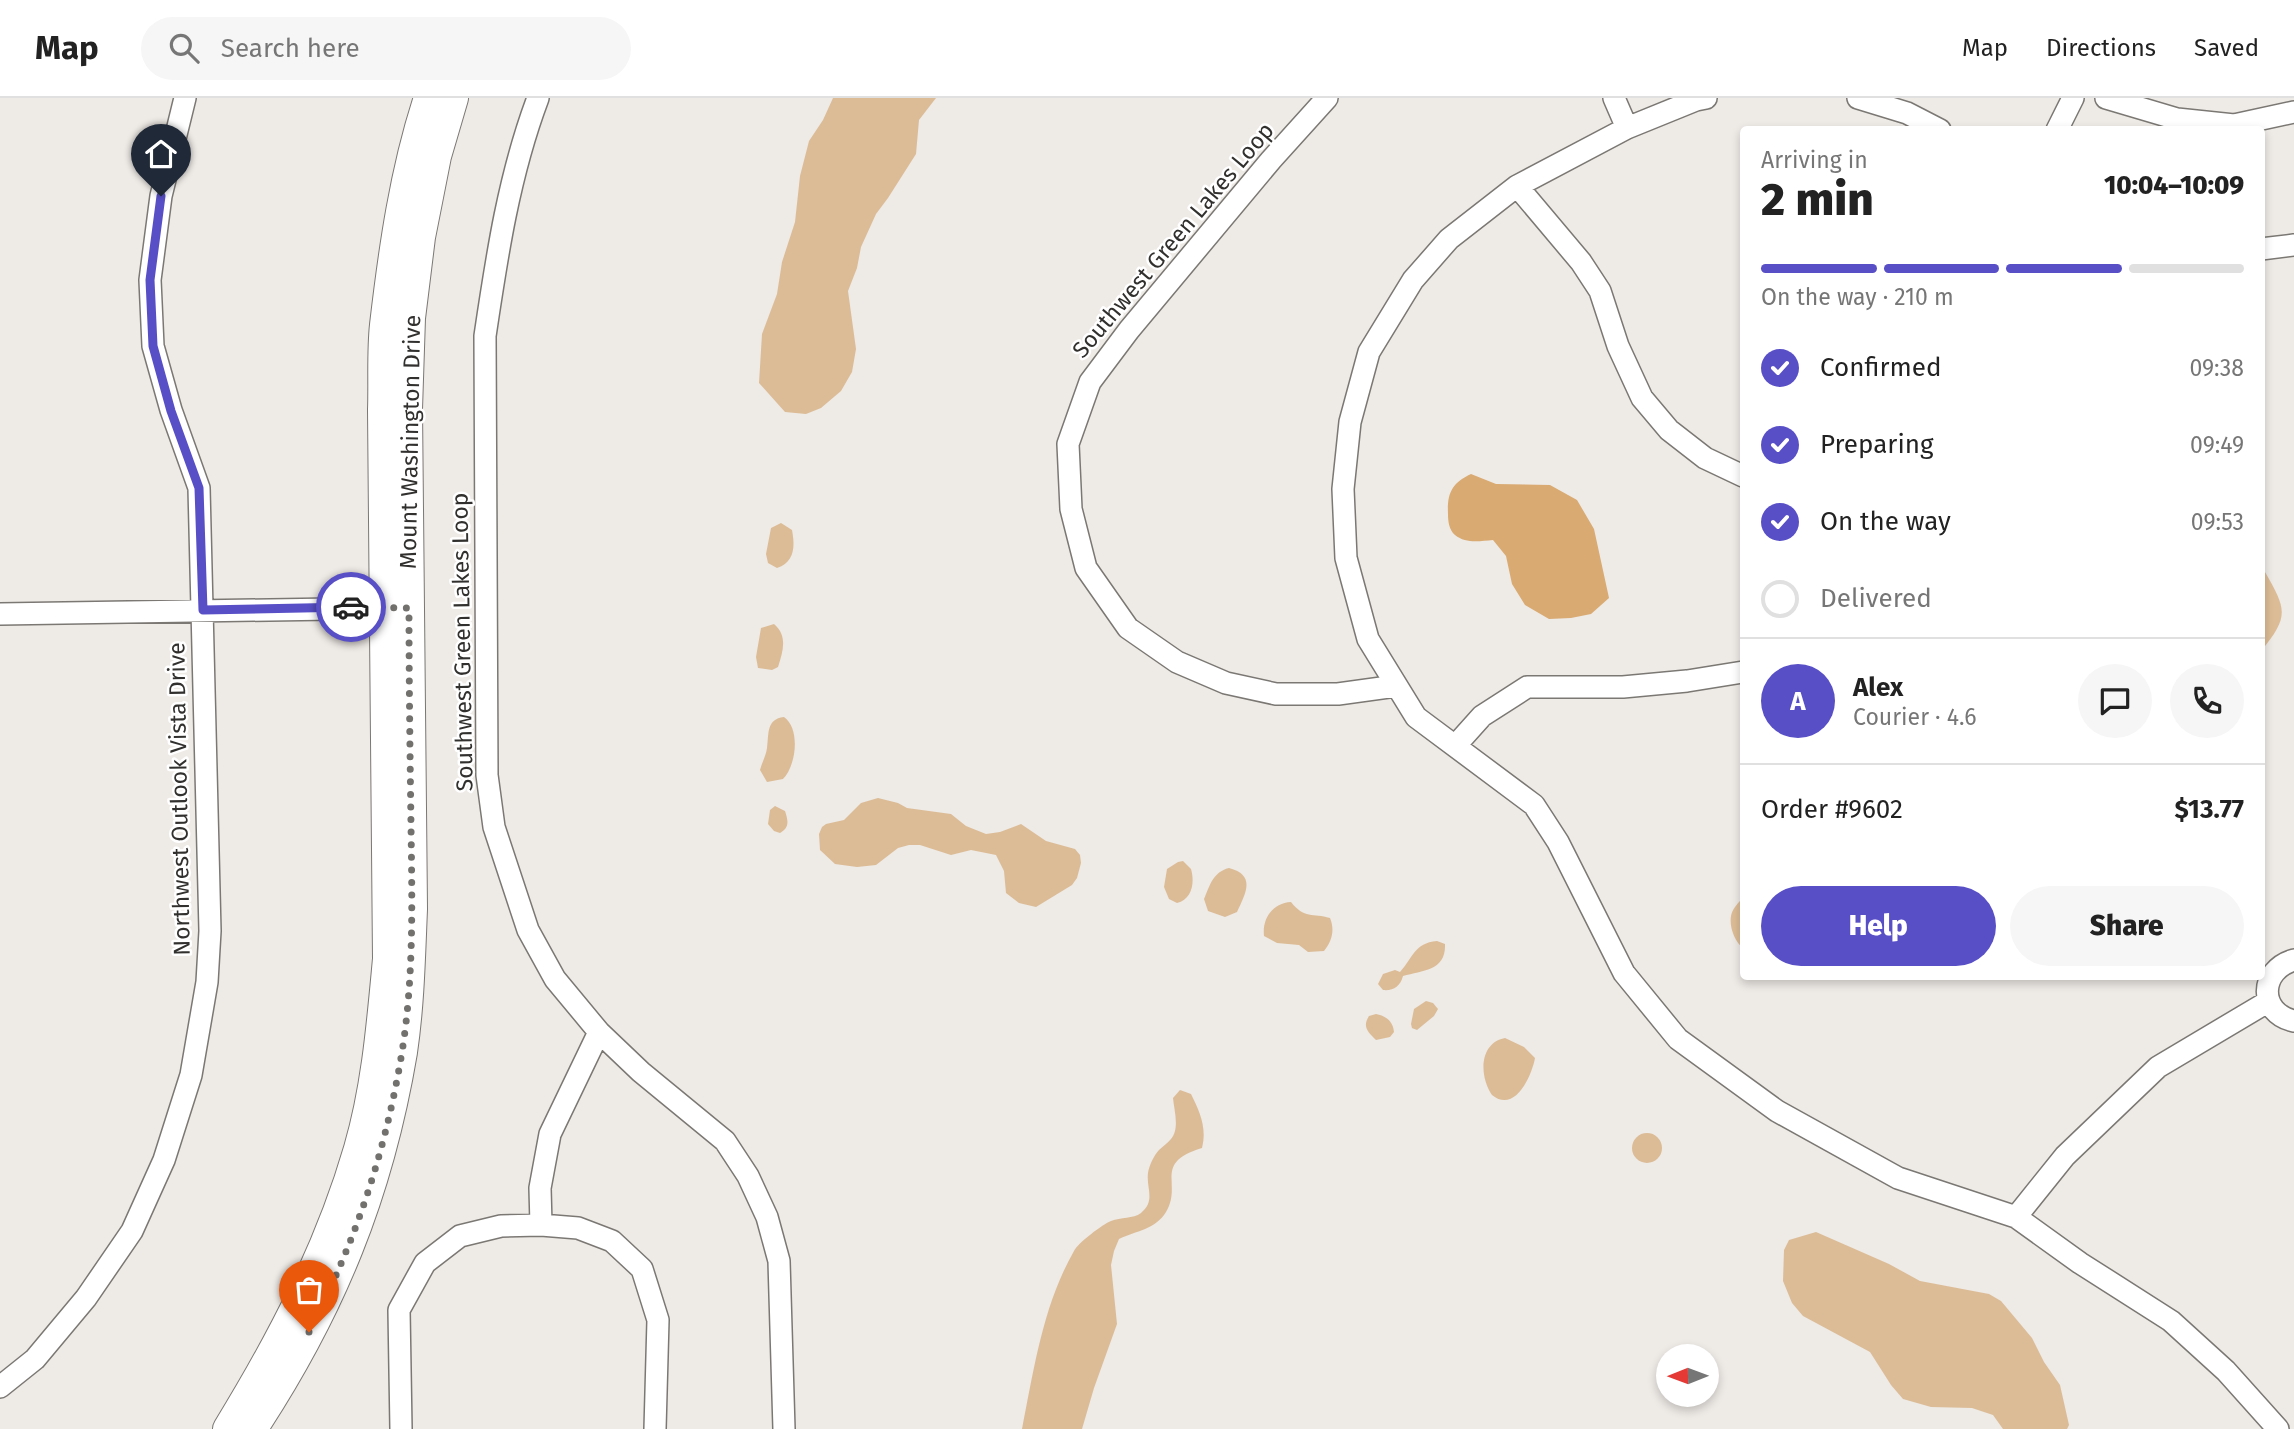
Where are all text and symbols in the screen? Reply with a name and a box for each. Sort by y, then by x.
search box [141,17,631,80]
text: Map [35,28,99,68]
icon: search [165,29,203,67]
text: Search here [221,33,360,64]
text: Map [1962,34,2008,62]
text: Directions [2046,34,2156,62]
text: Saved [2194,34,2259,62]
street label: Southwest Green Lakes Loop [1066,117,1280,363]
pin [131,124,191,196]
icon: home [142,135,180,173]
text: Arriving in [1761,146,1868,174]
text: 10:04–10:09 [2104,170,2244,201]
text: 2 min [1761,172,1874,227]
text: On the way · 210 m [1761,283,1954,311]
street label: Mount Washington Drive [394,315,426,569]
icon: check [1761,349,1799,387]
text: Confirmed [1820,352,1941,383]
text: 09:38 [2189,354,2244,382]
icon: check [1761,426,1799,464]
text: Preparing [1820,429,1933,460]
text: 09:49 [2190,431,2244,459]
street label: Southwest Green Lakes Loop [445,492,479,792]
icon: check [1761,503,1799,541]
text: On the way [1820,506,1951,537]
text: 09:53 [2191,508,2244,536]
courier [316,572,386,642]
text: Delivered [1820,583,1932,614]
icon: car [332,588,370,626]
street label: Northwest Outlook Vista Drive [162,642,196,956]
button: chat [2078,664,2152,738]
button: phone [2170,664,2244,738]
text: Alex [1853,672,1903,703]
text: A [1790,686,1806,717]
text: Courier · 4.6 [1853,703,1977,731]
text: Order #9602 [1761,794,1903,825]
text: $13.77 [2175,794,2244,825]
button: Help [1761,886,1996,966]
button: Share [2010,886,2244,966]
pin [279,1260,339,1332]
icon: bag [290,1271,328,1309]
north arrow [1656,1344,1718,1407]
map controls [1656,1344,1719,1407]

